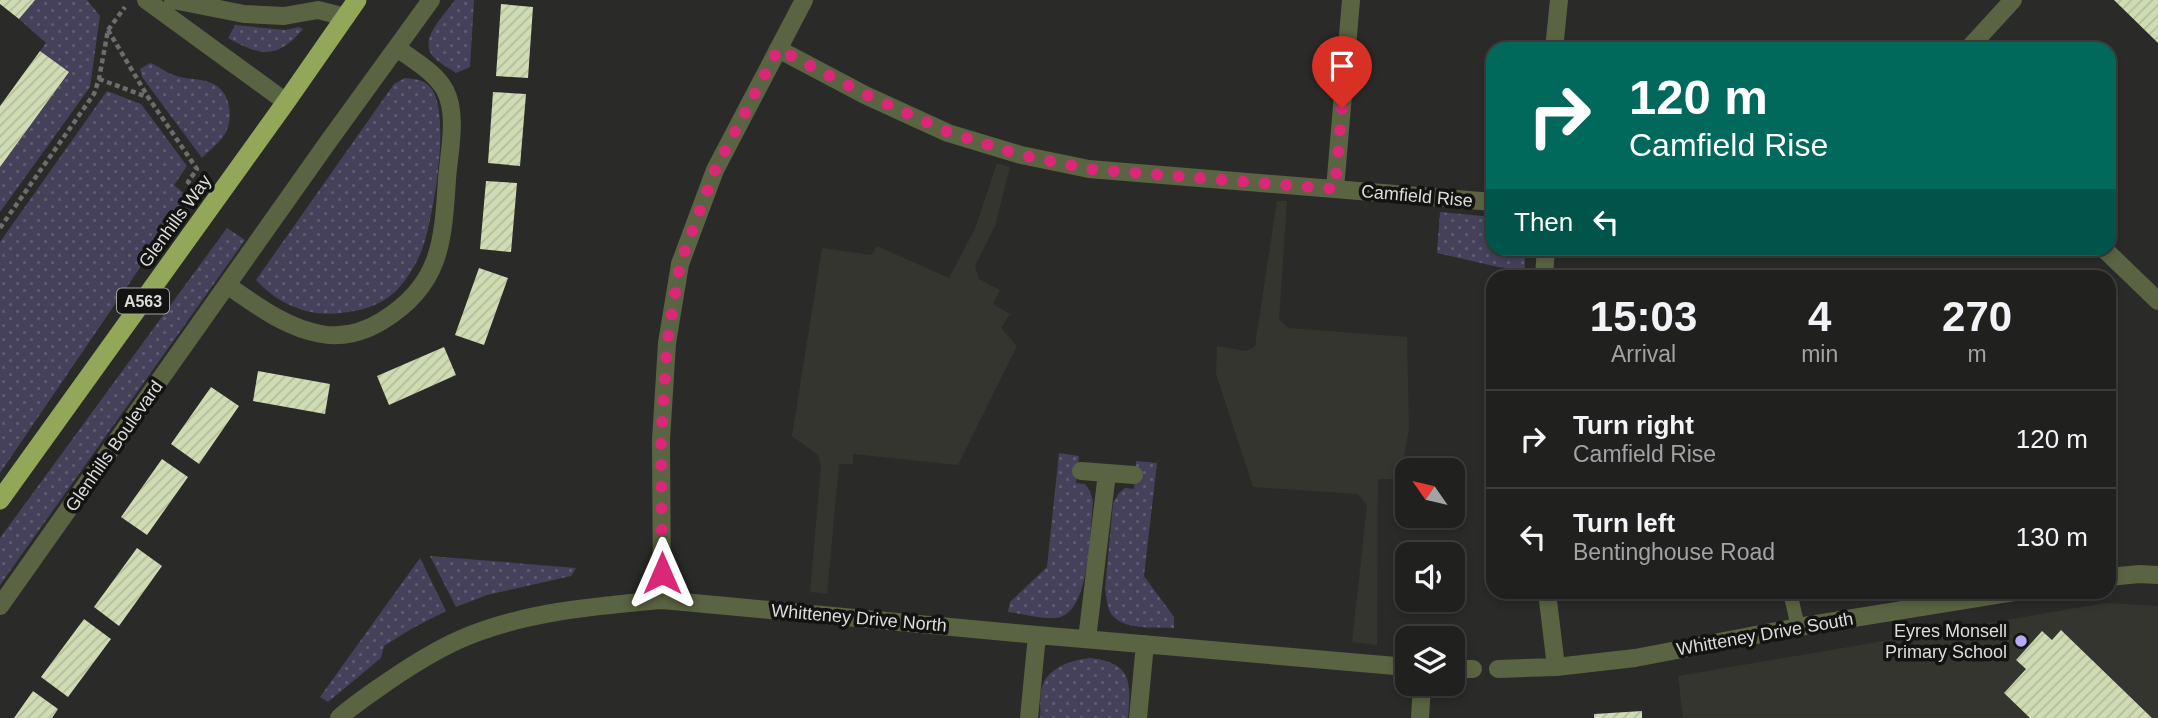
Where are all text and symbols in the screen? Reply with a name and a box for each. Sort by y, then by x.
pin [1312,36,1372,108]
icon: arrive [1323,47,1361,85]
icon: right [1514,70,1605,161]
text: 120 m [1629,70,1768,124]
text: Camfield Rise [1629,127,1828,163]
street label: Glenhills Way [135,171,215,271]
street label: Camfield Rise [1360,181,1474,211]
icon: left [1587,203,1625,241]
text: Then [1514,207,1573,237]
road number: A563 [117,288,169,314]
text: 15:03 [1590,293,1697,340]
text: 4 [1808,293,1831,340]
text: 270 [1942,293,2012,340]
text: Arrival [1611,341,1676,367]
text: min [1801,341,1838,367]
text: m [1968,341,1987,367]
street label: Glenhills Boulevard [61,377,167,515]
text: Turn right [1573,410,1694,440]
icon: right [1514,420,1552,458]
text: 120 m [2016,424,2088,454]
text: Camfield Rise [1573,441,1716,467]
north arrow [1395,458,1465,528]
map controls [1395,458,1465,696]
text: Turn left [1573,508,1675,538]
icon: left [1514,518,1552,556]
text: 130 m [2016,522,2088,552]
position arrow [625,536,699,610]
text: Bentinghouse Road [1573,539,1775,565]
button: sound [1395,542,1465,612]
street label: Whitteney Drive North [770,600,948,636]
street label: Whitteney Drive South [1675,609,1855,659]
place label: Eyres Monsell Primary School [1885,621,2007,662]
button: layers [1395,626,1465,696]
marker: Eyres Monsell Primary School [2013,633,2029,649]

